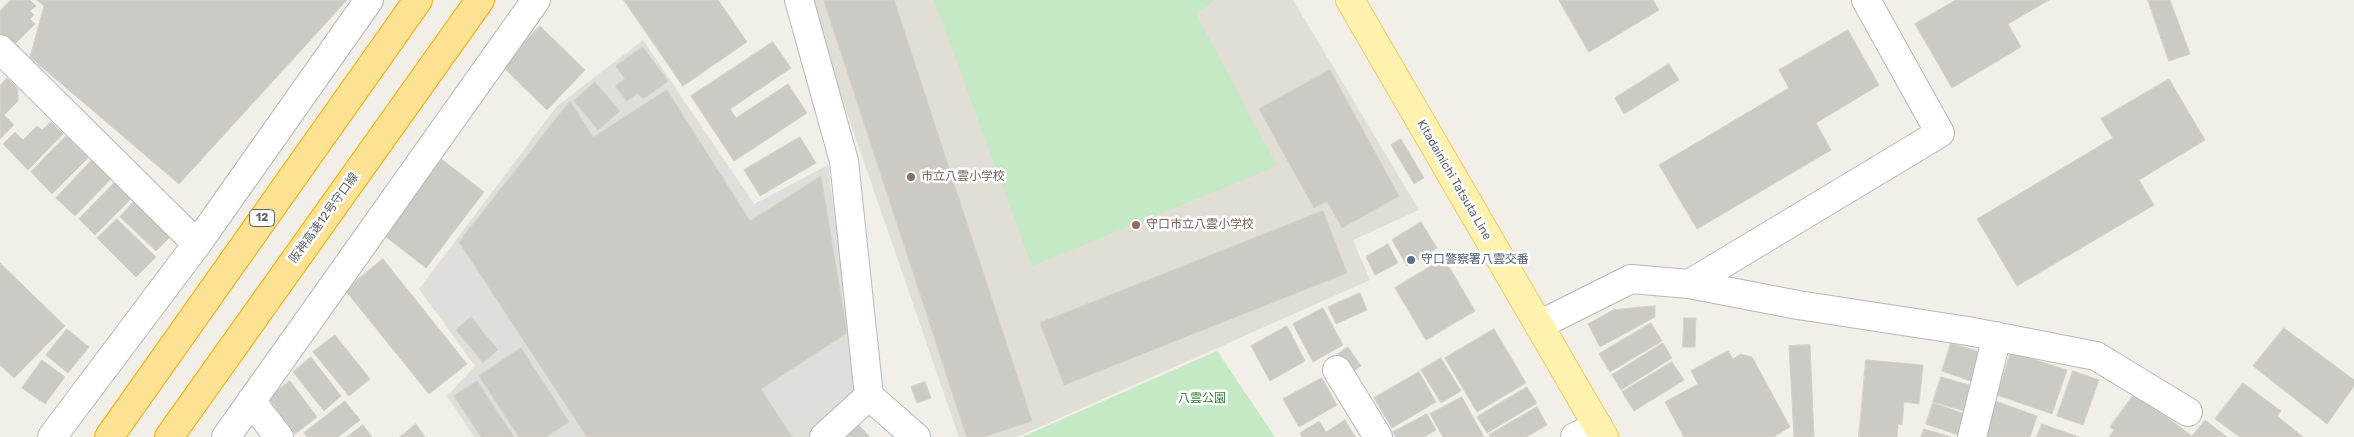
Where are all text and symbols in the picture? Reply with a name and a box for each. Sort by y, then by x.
street label: Kitadainichi Tatsuta Line [1414,117,1494,243]
street label: 阪神高速12号守口線 [286,170,362,266]
place label: 市立八雲小学校 [921,170,1005,184]
marker: 市立八雲小学校 [905,171,917,183]
road number: 12 [250,210,274,227]
place label: 守口市立八雲小学校 [1146,218,1254,232]
marker: 守口市立八雲小学校 [1130,219,1142,231]
place label: 守口警察署八雲交番 [1421,253,1529,267]
marker: 守口警察署八雲交番 [1405,254,1417,266]
park label: 八雲公園 [1178,392,1226,406]

